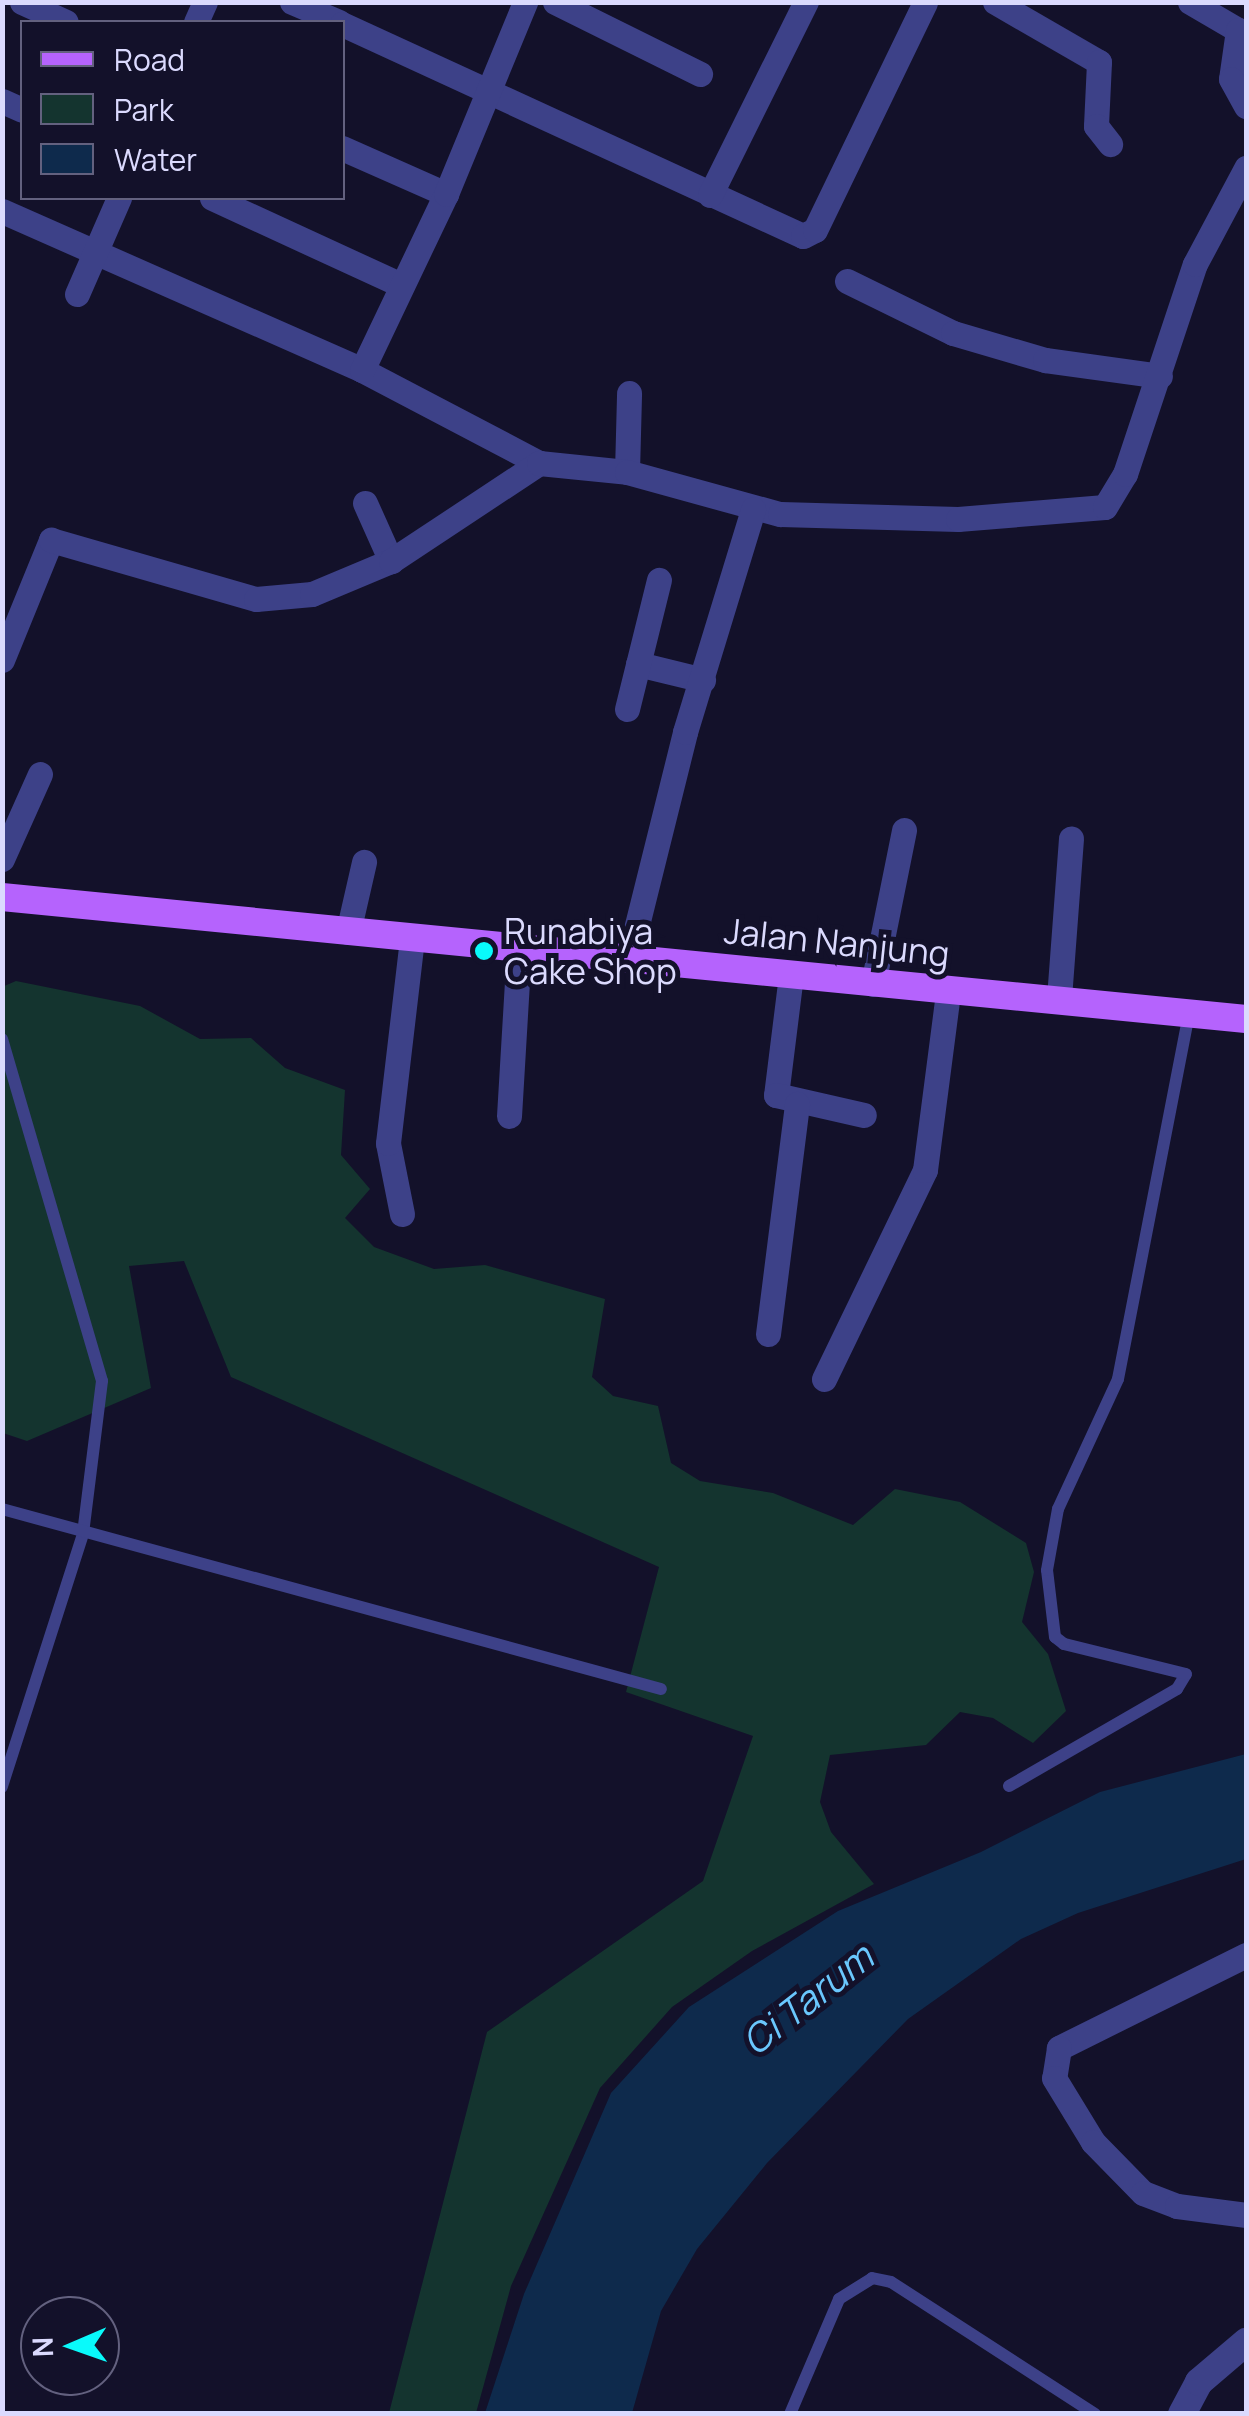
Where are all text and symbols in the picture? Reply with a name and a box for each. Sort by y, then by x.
legend [20,20,345,200]
text: Road [114,39,185,80]
text: Park [114,89,174,130]
text: Water [114,139,197,180]
street label: Jalan Nanjung [722,909,952,975]
place label: Runabiya Cake Shop [504,910,677,992]
marker: Runabiya Cake Shop [473,940,495,962]
water label: Ci Tarum [733,1934,881,2064]
north arrow [20,2296,120,2396]
text: N [23,2336,61,2358]

